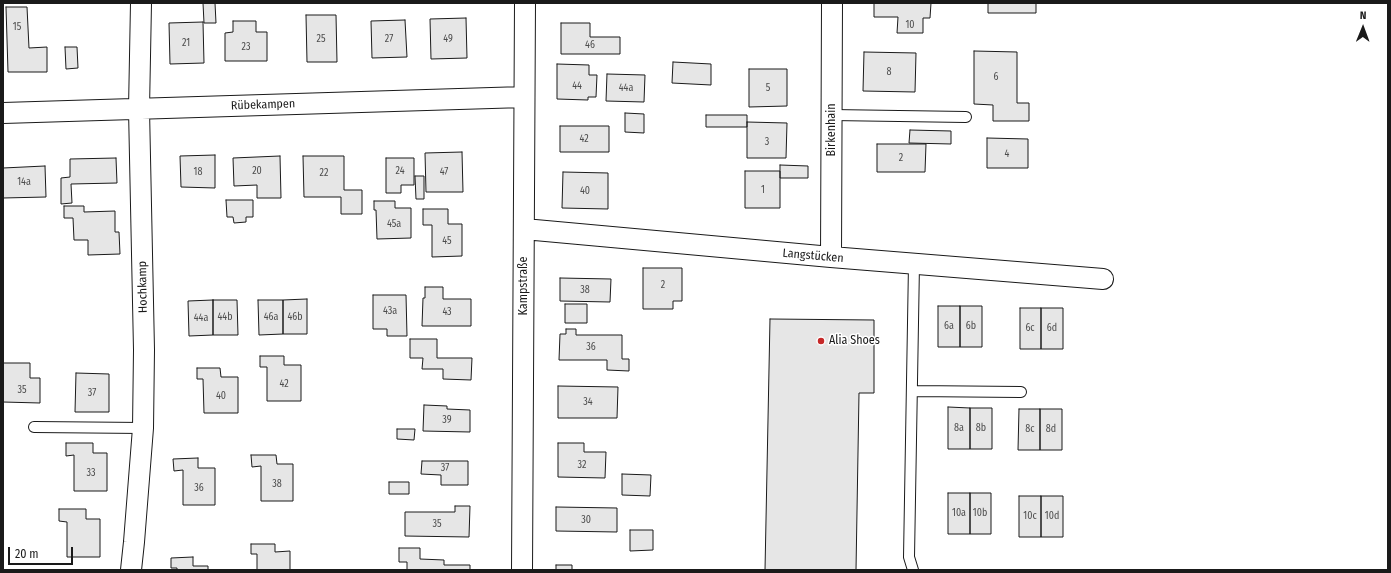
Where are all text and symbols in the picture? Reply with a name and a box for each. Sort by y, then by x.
north arrow [1343,8,1383,48]
text: N [1360,9,1367,22]
house number: 10 [905,19,915,31]
house number: 15 [13,21,21,33]
house number: 25 [317,33,325,45]
house number: 27 [385,33,393,45]
house number: 49 [443,33,453,45]
house number: 21 [182,37,190,49]
house number: 46 [585,39,595,51]
house number: 23 [242,41,250,53]
house number: 8 [887,66,891,78]
house number: 6 [994,71,998,83]
house number: 44 [572,80,582,92]
house number: 44a [619,82,633,94]
house number: 5 [766,82,770,94]
street label: Rübekampen [231,97,295,113]
street label: Birkenhain [825,103,839,157]
house number: 42 [579,133,589,145]
house number: 3 [765,136,769,148]
house number: 4 [1005,148,1009,160]
house number: 2 [899,152,903,164]
house number: 20 [252,165,262,177]
house number: 24 [395,165,405,177]
house number: 18 [194,166,202,178]
house number: 47 [440,166,448,178]
house number: 22 [320,167,328,179]
house number: 14a [17,176,31,188]
house number: 1 [761,184,765,196]
house number: 40 [580,185,590,197]
house number: 45a [387,218,401,230]
house number: 45 [442,235,452,247]
street label: Langstücken [782,246,844,266]
street label: Kampstraße [517,257,531,315]
street label: Hochkamp [135,261,151,313]
house number: 2 [661,279,665,291]
house number: 38 [580,284,590,296]
house number: 43a [383,305,397,317]
house number: 43 [442,306,452,318]
house number: 44b [218,311,232,323]
house number: 46a [264,311,278,323]
house number: 46b [287,311,303,323]
house number: 44a [194,312,208,324]
house number: 6a [944,320,954,332]
house number: 6b [966,320,976,332]
house number: 6c [1025,322,1035,334]
house number: 6d [1047,322,1057,334]
place label: Alia Shoes [829,334,880,348]
marker: Alia Shoes [816,336,826,346]
house number: 36 [586,341,596,353]
house number: 42 [279,378,289,390]
house number: 35 [17,384,27,396]
house number: 37 [88,387,96,399]
house number: 40 [216,390,226,402]
house number: 34 [583,396,593,408]
house number: 39 [442,414,452,426]
house number: 8a [954,422,964,434]
house number: 8b [976,422,986,434]
house number: 8c [1025,423,1035,435]
house number: 8d [1046,423,1056,435]
house number: 32 [578,459,586,471]
house number: 37 [441,462,449,474]
house number: 33 [86,467,96,479]
house number: 38 [272,478,282,490]
house number: 36 [194,482,204,494]
house number: 10a [952,507,966,519]
house number: 10b [973,507,987,519]
house number: 10c [1023,510,1037,522]
house number: 10d [1045,510,1059,522]
house number: 30 [581,514,591,526]
house number: 35 [432,518,442,530]
scale bar [10,539,75,565]
text: 20 m [15,547,39,561]

